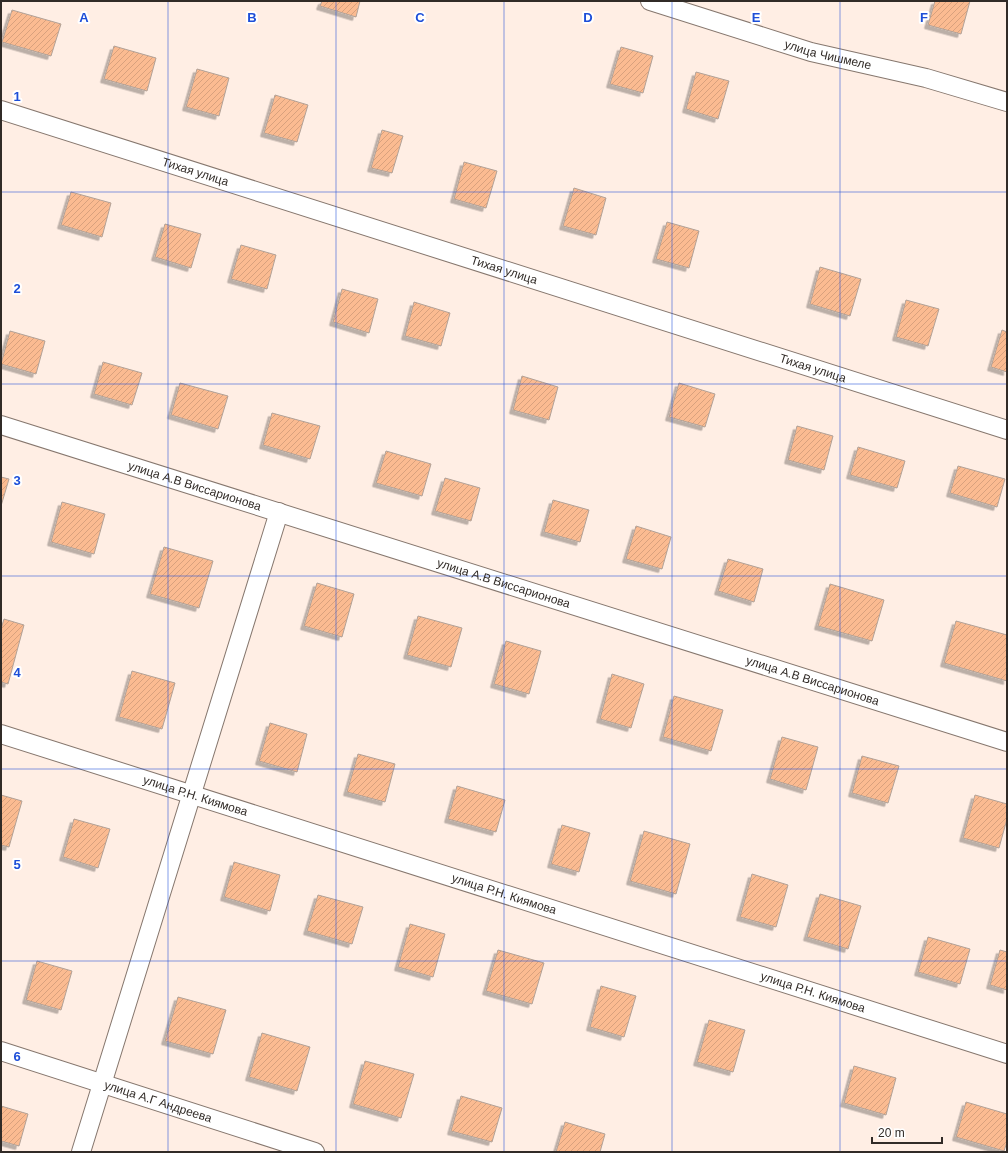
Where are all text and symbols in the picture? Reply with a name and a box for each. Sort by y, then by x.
text: A [79,10,89,25]
text: B [247,10,257,25]
text: C [415,10,425,25]
text: D [583,10,593,25]
text: E [752,10,761,25]
text: F [920,10,928,25]
street label: улица Чишмеле [783,37,873,72]
text: 1 [13,89,21,104]
street label: Тихая улица [160,155,231,189]
street label: Тихая улица [469,253,539,287]
text: 2 [13,281,21,296]
street label: Тихая улица [778,351,848,385]
street label: улица А.В Виссарионова [126,458,263,514]
text: 3 [13,473,21,488]
street label: улица А.В Виссарионова [435,556,572,611]
street label: улица А.В Виссарионова [744,653,881,708]
text: 4 [13,665,21,680]
street label: улица Р.Н. Киямова [141,773,250,819]
text: 5 [13,857,21,872]
street label: улица Р.Н. Киямова [450,871,558,917]
street label: улица Р.Н. Киямова [759,969,867,1016]
text: 6 [13,1049,21,1064]
street label: улица А.Г Андреева [103,1078,214,1125]
scale bar [872,1119,942,1145]
text: 20 m [878,1126,905,1140]

